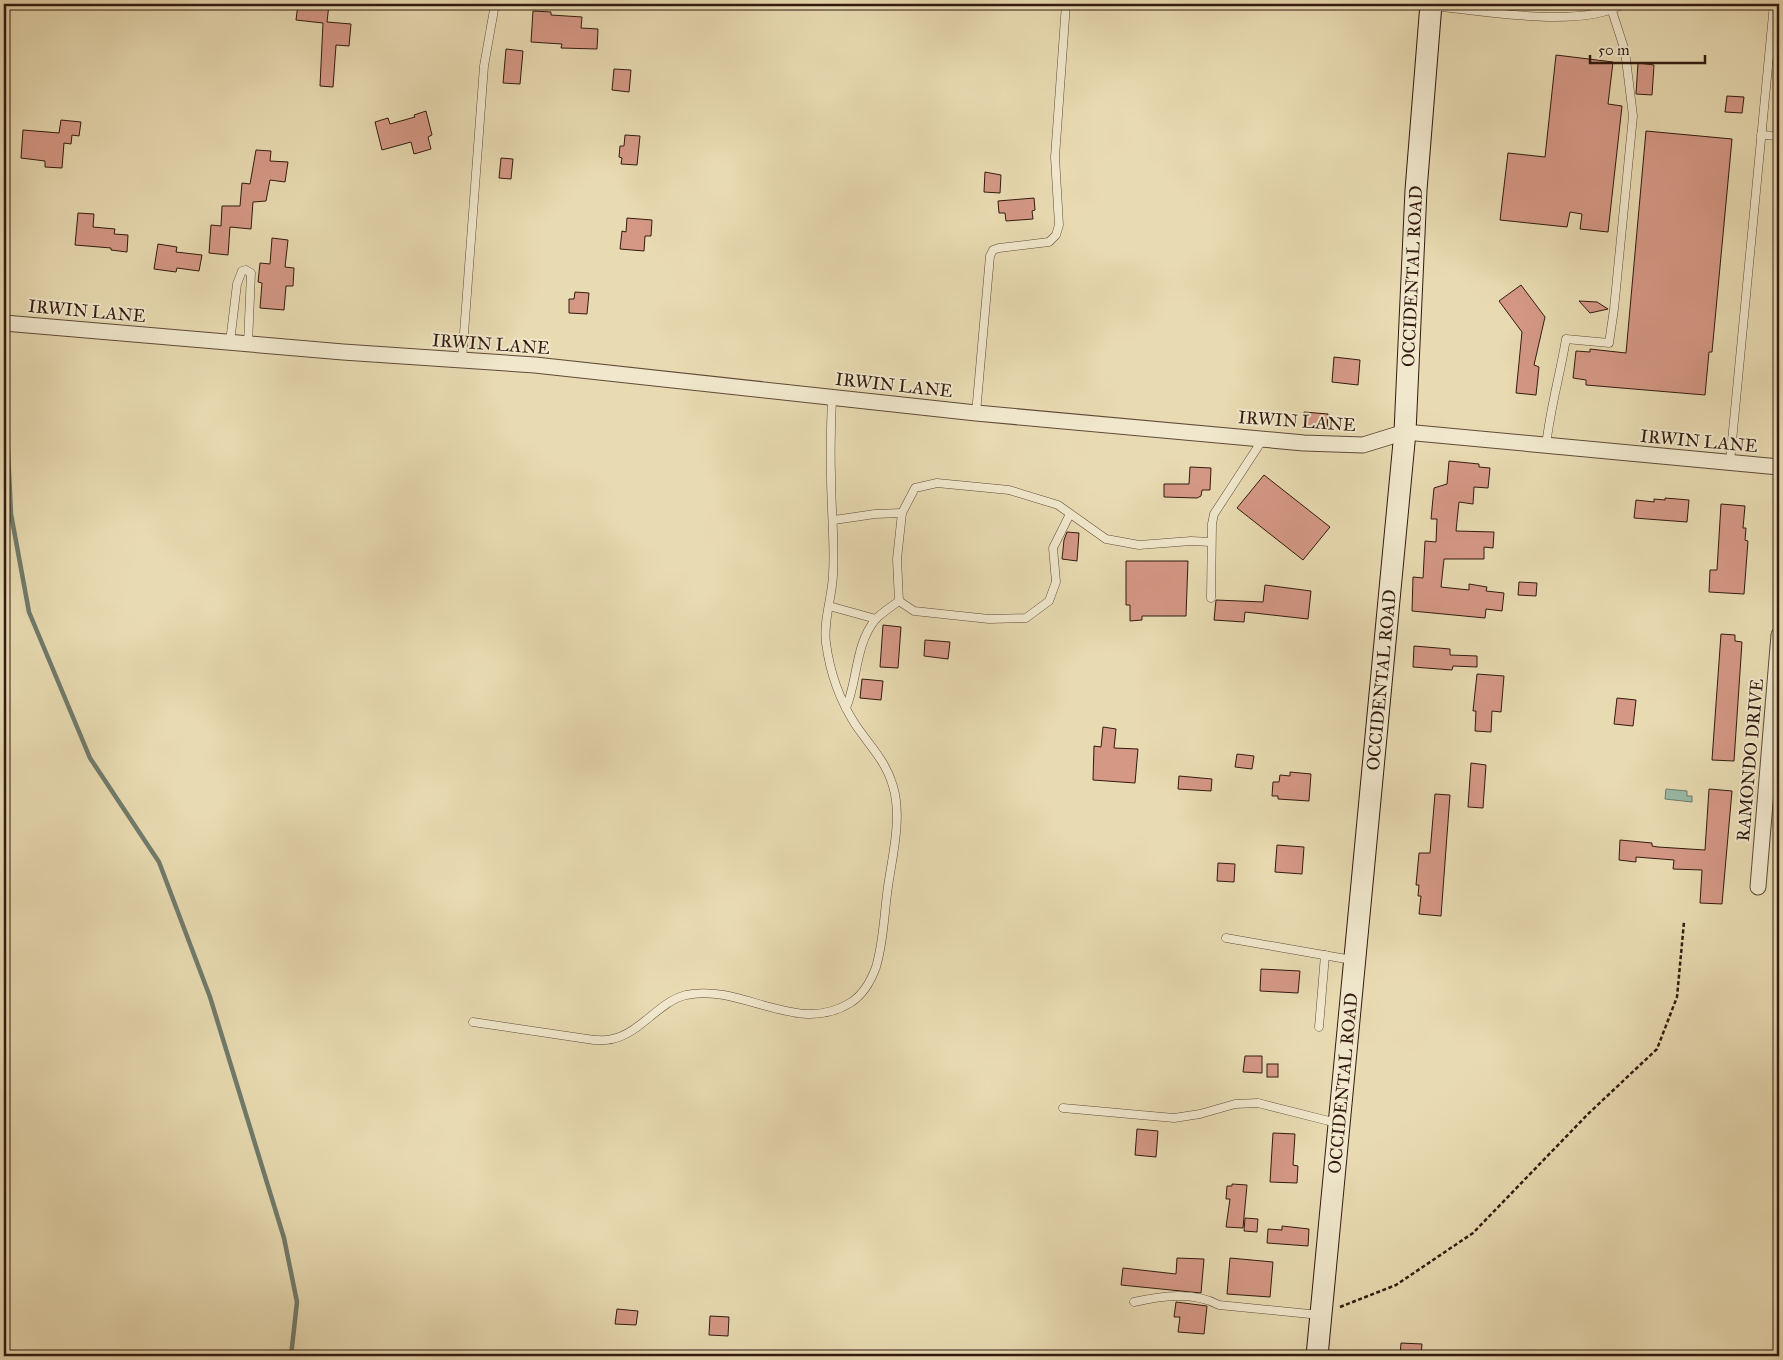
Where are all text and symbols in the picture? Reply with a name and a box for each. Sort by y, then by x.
scale bar [1590,32,1706,64]
text: 50 m [1598,41,1630,59]
street label: OCCIDENTAL ROAD [1397,185,1427,368]
street label: IRWIN LANE [27,295,147,327]
street label: IRWIN LANE [432,329,551,359]
street label: IRWIN LANE [834,368,954,402]
street label: IRWIN LANE [1238,406,1357,436]
street label: IRWIN LANE [1639,425,1759,457]
street label: OCCIDENTAL ROAD [1362,589,1401,772]
street label: RAMONDO DRIVE [1732,678,1768,842]
street label: OCCIDENTAL ROAD [1323,992,1363,1175]

